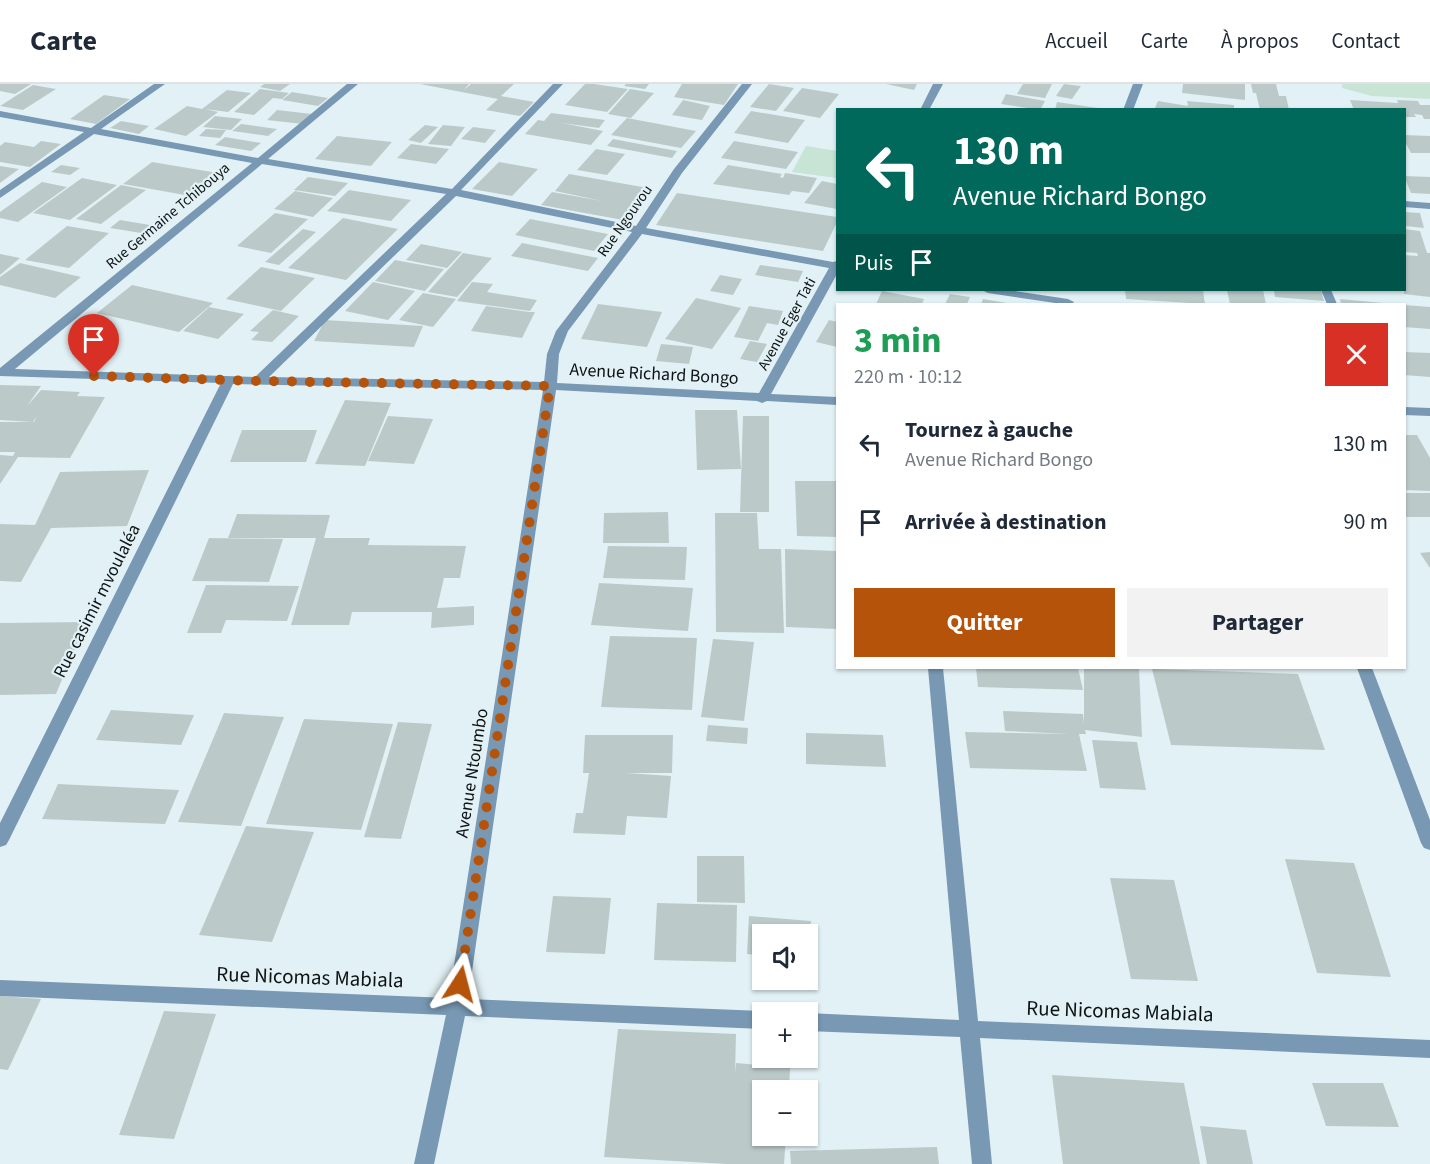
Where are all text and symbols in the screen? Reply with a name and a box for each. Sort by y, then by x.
text: Carte [30,21,97,61]
text: Accueil [1045,26,1108,56]
text: Carte [1141,26,1188,56]
text: À propos [1221,26,1298,56]
text: Contact [1331,26,1400,56]
text: 130 m [953,121,1064,181]
icon: left [854,132,932,210]
street label: Rue Germaine Tchibouya [102,158,234,274]
text: Avenue Richard Bongo [953,177,1207,216]
street label: Rue Ngouvou [592,181,658,261]
icon: arrive [905,246,938,279]
text: Puis [854,247,893,279]
street label: Avenue Eger Tati [753,274,821,374]
pin [68,314,119,376]
text: 3 min [854,315,942,366]
icon: arrive [77,323,110,356]
button: close [1325,323,1388,386]
street label: Avenue Richard Bongo [569,357,739,391]
text: 220 m · 10:12 [854,363,962,391]
text: Tournez à gauche [905,414,1073,446]
icon: left [854,428,887,461]
text: 130 m [1333,428,1388,460]
text: Avenue Richard Bongo [905,446,1093,474]
icon: arrive [854,506,887,539]
text: Arrivée à destination [905,506,1107,538]
text: 90 m [1343,506,1388,538]
street label: Rue casimir mvoulaléa [47,520,147,682]
button: Quitter [854,588,1115,657]
button: Partager [1127,588,1388,657]
street label: Avenue Ntoumbo [449,706,495,840]
map controls [752,924,818,1146]
button: sound [752,924,818,990]
position arrow [428,952,492,1016]
street label: Rue Nicomas Mabiala [216,959,404,995]
street label: Rue Nicomas Mabiala [1026,993,1214,1029]
button: + [752,1002,818,1068]
button: − [752,1080,818,1146]

